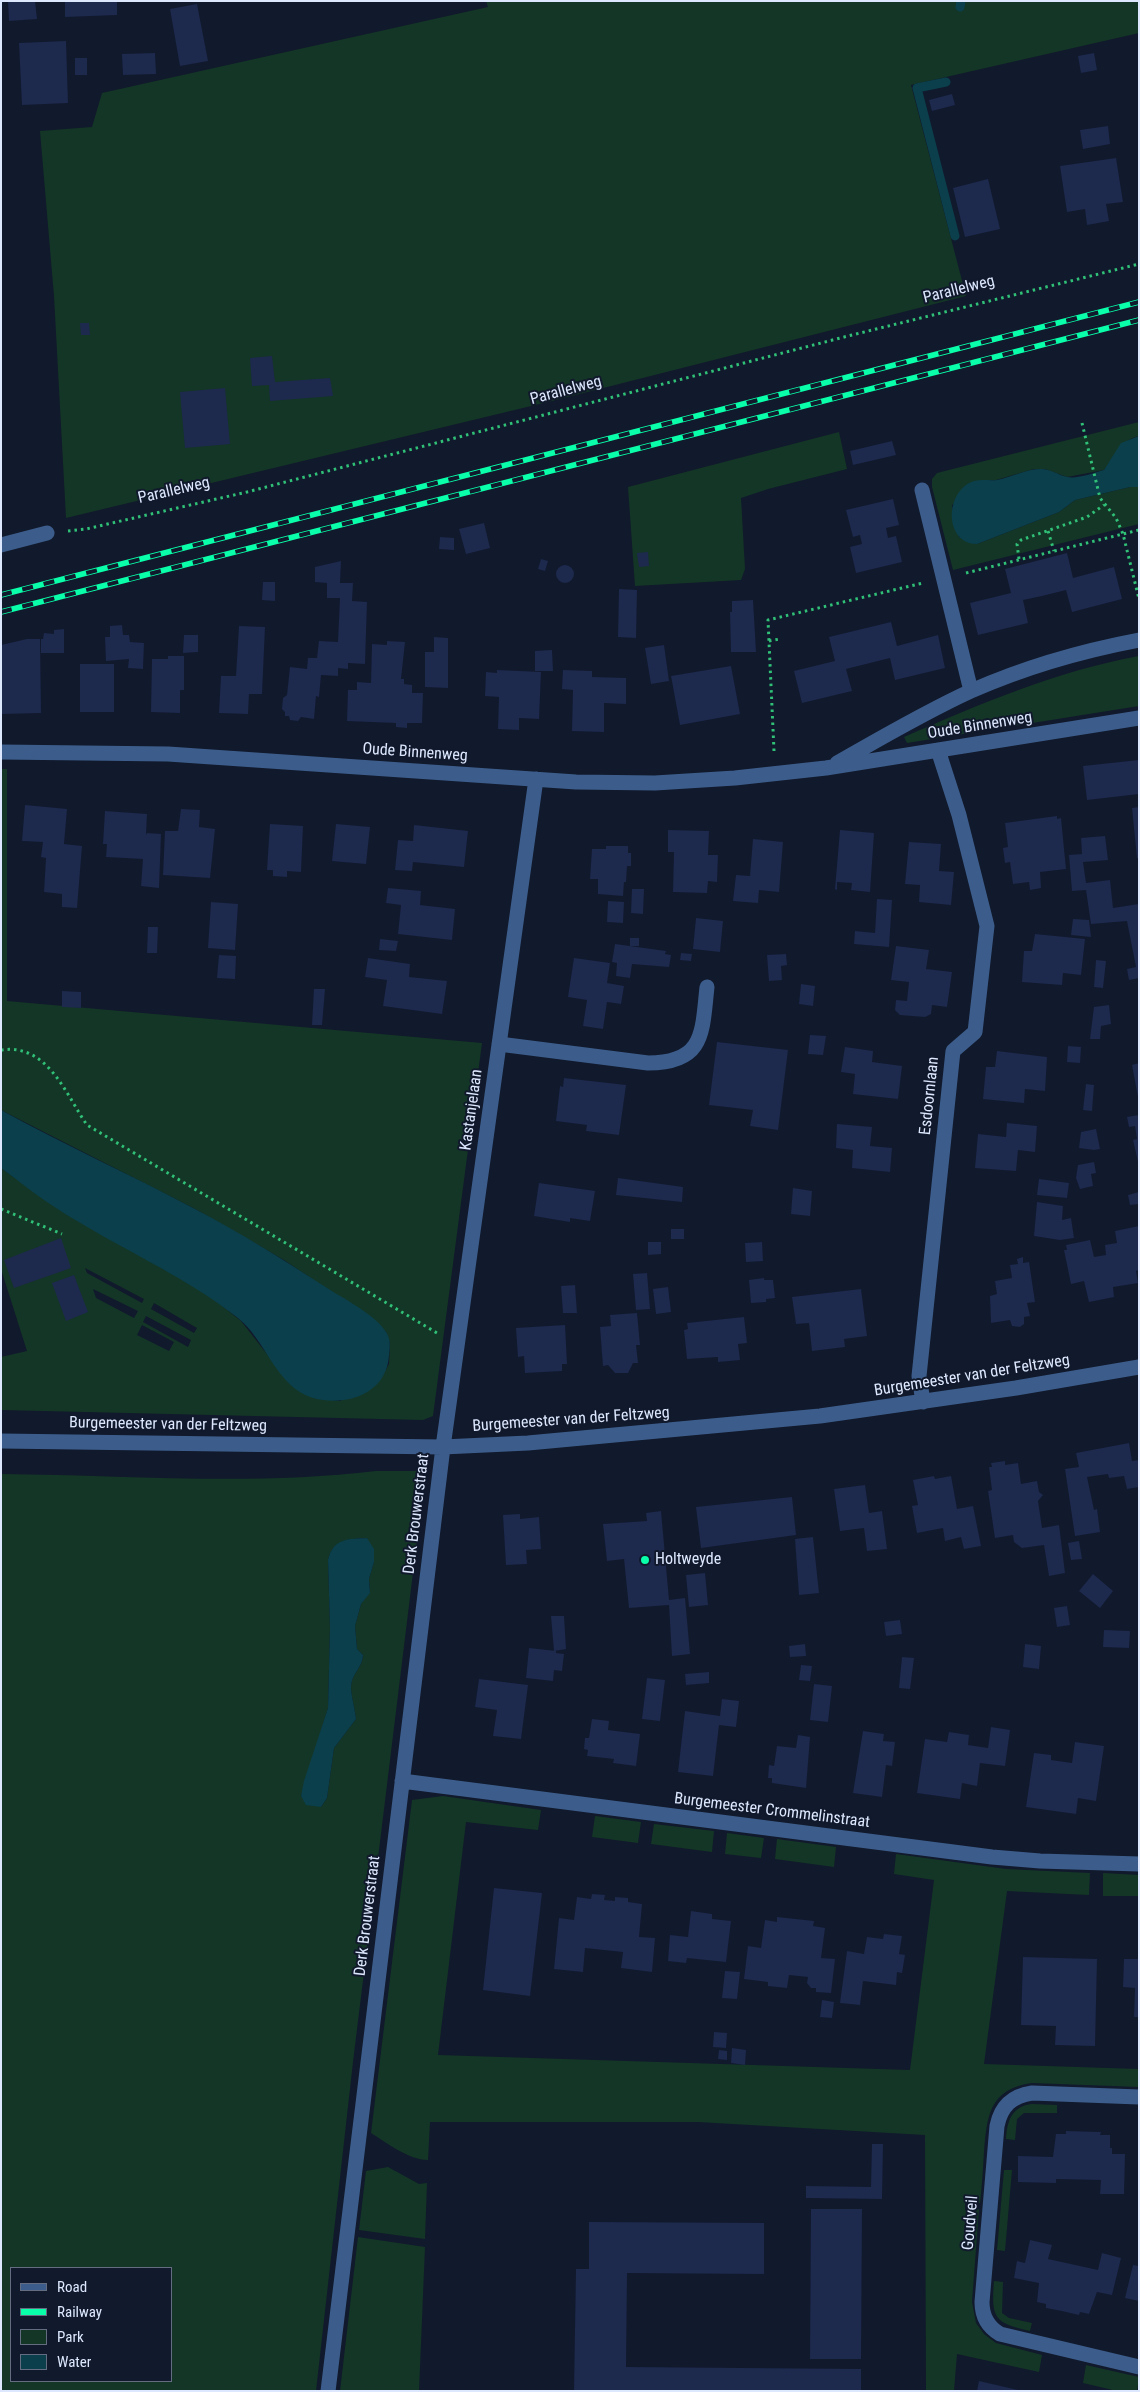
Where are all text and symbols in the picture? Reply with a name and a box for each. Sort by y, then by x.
street label: Parallelweg [921,272,997,308]
street label: Parallelweg [528,372,604,410]
street label: Parallelweg [136,473,212,509]
street label: Oude Binnenweg [926,708,1034,744]
street label: Oude Binnenweg [362,740,468,766]
street label: Esdoornlaan [916,1056,944,1136]
street label: Kastanjelaan [457,1068,487,1152]
street label: Burgemeester van der Feltzweg [873,1351,1071,1401]
street label: Burgemeester van der Feltzweg [472,1404,670,1436]
street label: Burgemeester van der Feltzweg [69,1414,267,1436]
street label: Derk Brouwerstraat [400,1453,434,1575]
place label: Holtweyde [655,1550,721,1570]
marker: Holtweyde [639,1554,651,1566]
street label: Burgemeester Crommelinstraat [673,1789,871,1833]
street label: Derk Brouwerstraat [351,1855,385,1977]
street label: Goudveil [959,2195,983,2251]
legend [10,2267,172,2382]
text: Road [57,2278,87,2296]
text: Railway [57,2303,102,2321]
text: Park [57,2328,84,2346]
text: Water [57,2353,91,2371]

